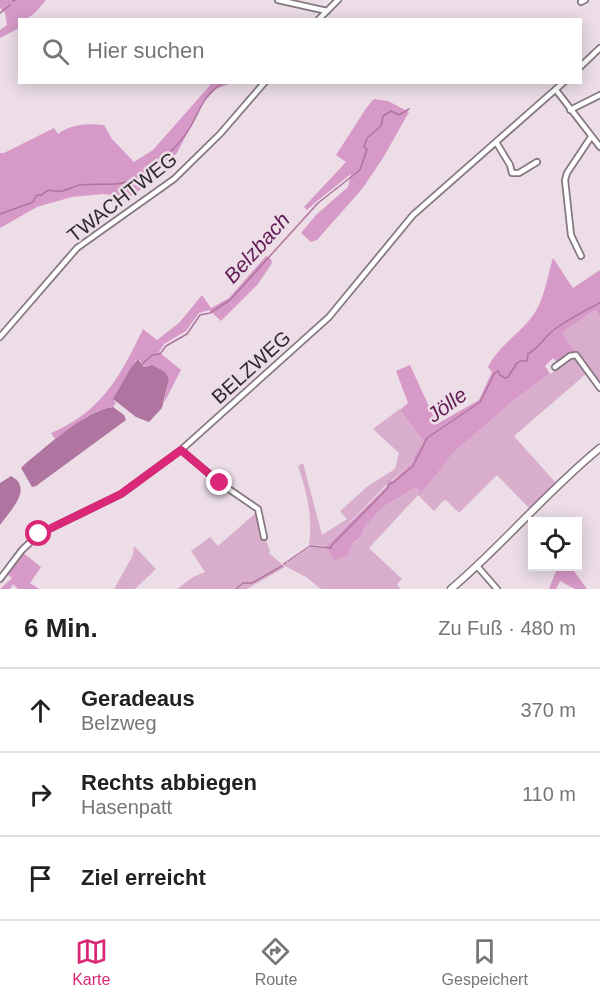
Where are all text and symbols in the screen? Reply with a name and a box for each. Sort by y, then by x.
search box [18,18,582,84]
icon: search [39,35,72,68]
text: Hier suchen [87,38,204,63]
street label: TWACHTWEG [63,148,181,246]
water label: Belzbach [219,208,294,287]
street label: BELZWEG [207,326,295,408]
water label: Jölle [422,383,471,427]
route end [206,469,232,495]
map controls [528,517,582,571]
button: locate [528,517,582,571]
route start [25,520,51,546]
text: 6 Min. [24,613,98,643]
text: Zu Fuß · 480 m [438,617,576,639]
text: Geradeaus [81,686,195,711]
icon: ahead [24,694,57,727]
text: 370 m [520,699,576,721]
text: Belzweg [81,712,157,734]
text: Rechts abbiegen [81,770,257,795]
icon: right [24,778,57,811]
text: 110 m [522,783,576,805]
text: Hasenpatt [81,796,172,818]
icon: arrive [24,862,57,895]
text: Ziel erreicht [81,865,206,890]
tab: Karte [72,935,110,989]
tab: Route [255,935,297,989]
tab: Gespeichert [442,935,528,989]

